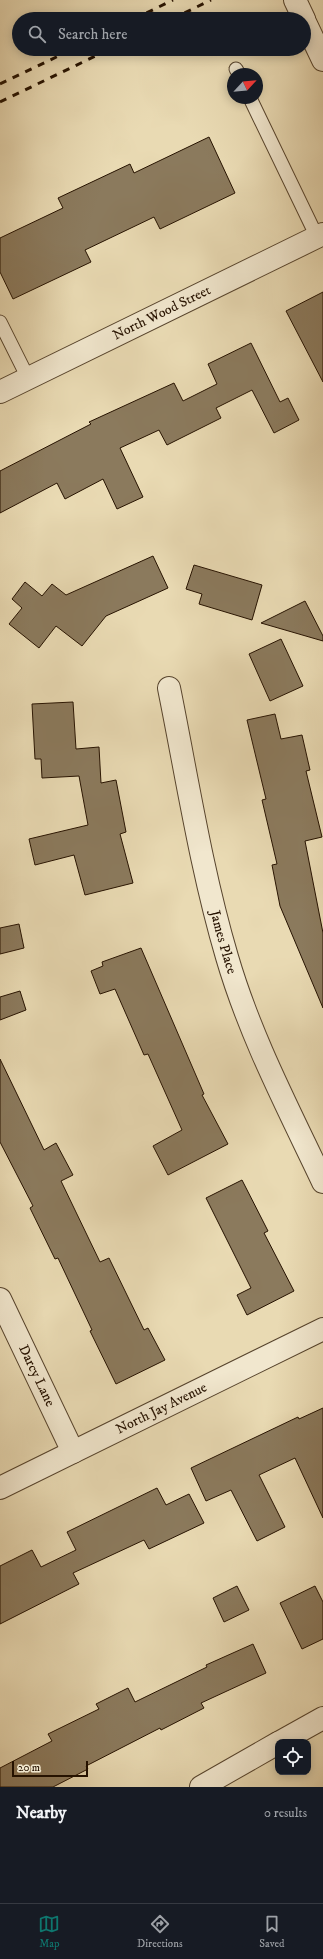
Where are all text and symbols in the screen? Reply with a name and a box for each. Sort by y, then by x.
search box [12,12,311,56]
icon: search [26,23,48,45]
text: Search here [58,25,127,44]
north arrow [227,68,263,104]
street label: North Wood Street [110,281,214,344]
street label: James Place [205,907,241,977]
street label: Darcy Lane [14,1342,59,1410]
street label: North Jay Avenue [113,1378,210,1439]
map controls [275,1739,311,1775]
button: locate [275,1739,311,1775]
scale bar [12,1759,88,1778]
text: 20 m [18,1761,40,1775]
text: Nearby [16,1802,66,1824]
text: 0 results [264,1805,307,1821]
tab: Map [38,1913,60,1951]
tab: Directions [137,1913,183,1951]
tab: Saved [259,1913,285,1951]

